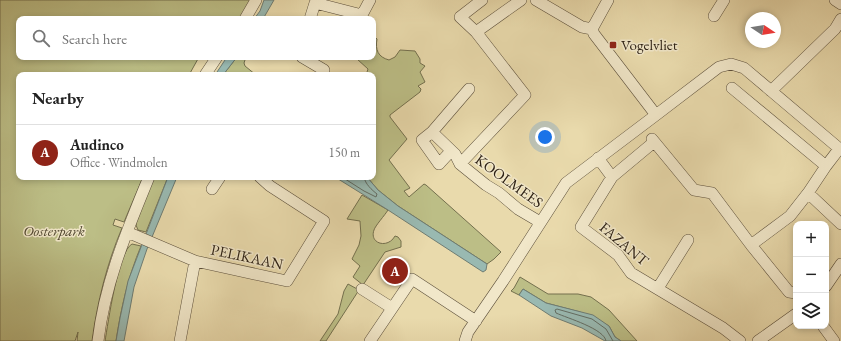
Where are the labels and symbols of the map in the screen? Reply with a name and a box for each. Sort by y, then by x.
north arrow [745,12,781,48]
place label: Vogelvliet [621,35,678,54]
marker: Vogelvliet [608,40,618,50]
your location [535,127,555,147]
street label: KOOLMEES [472,150,547,212]
street label: FAZANT [596,218,653,270]
park label: Oosterpark [23,221,85,240]
street label: PELIKAAN [209,240,285,273]
pin: A [382,256,408,286]

